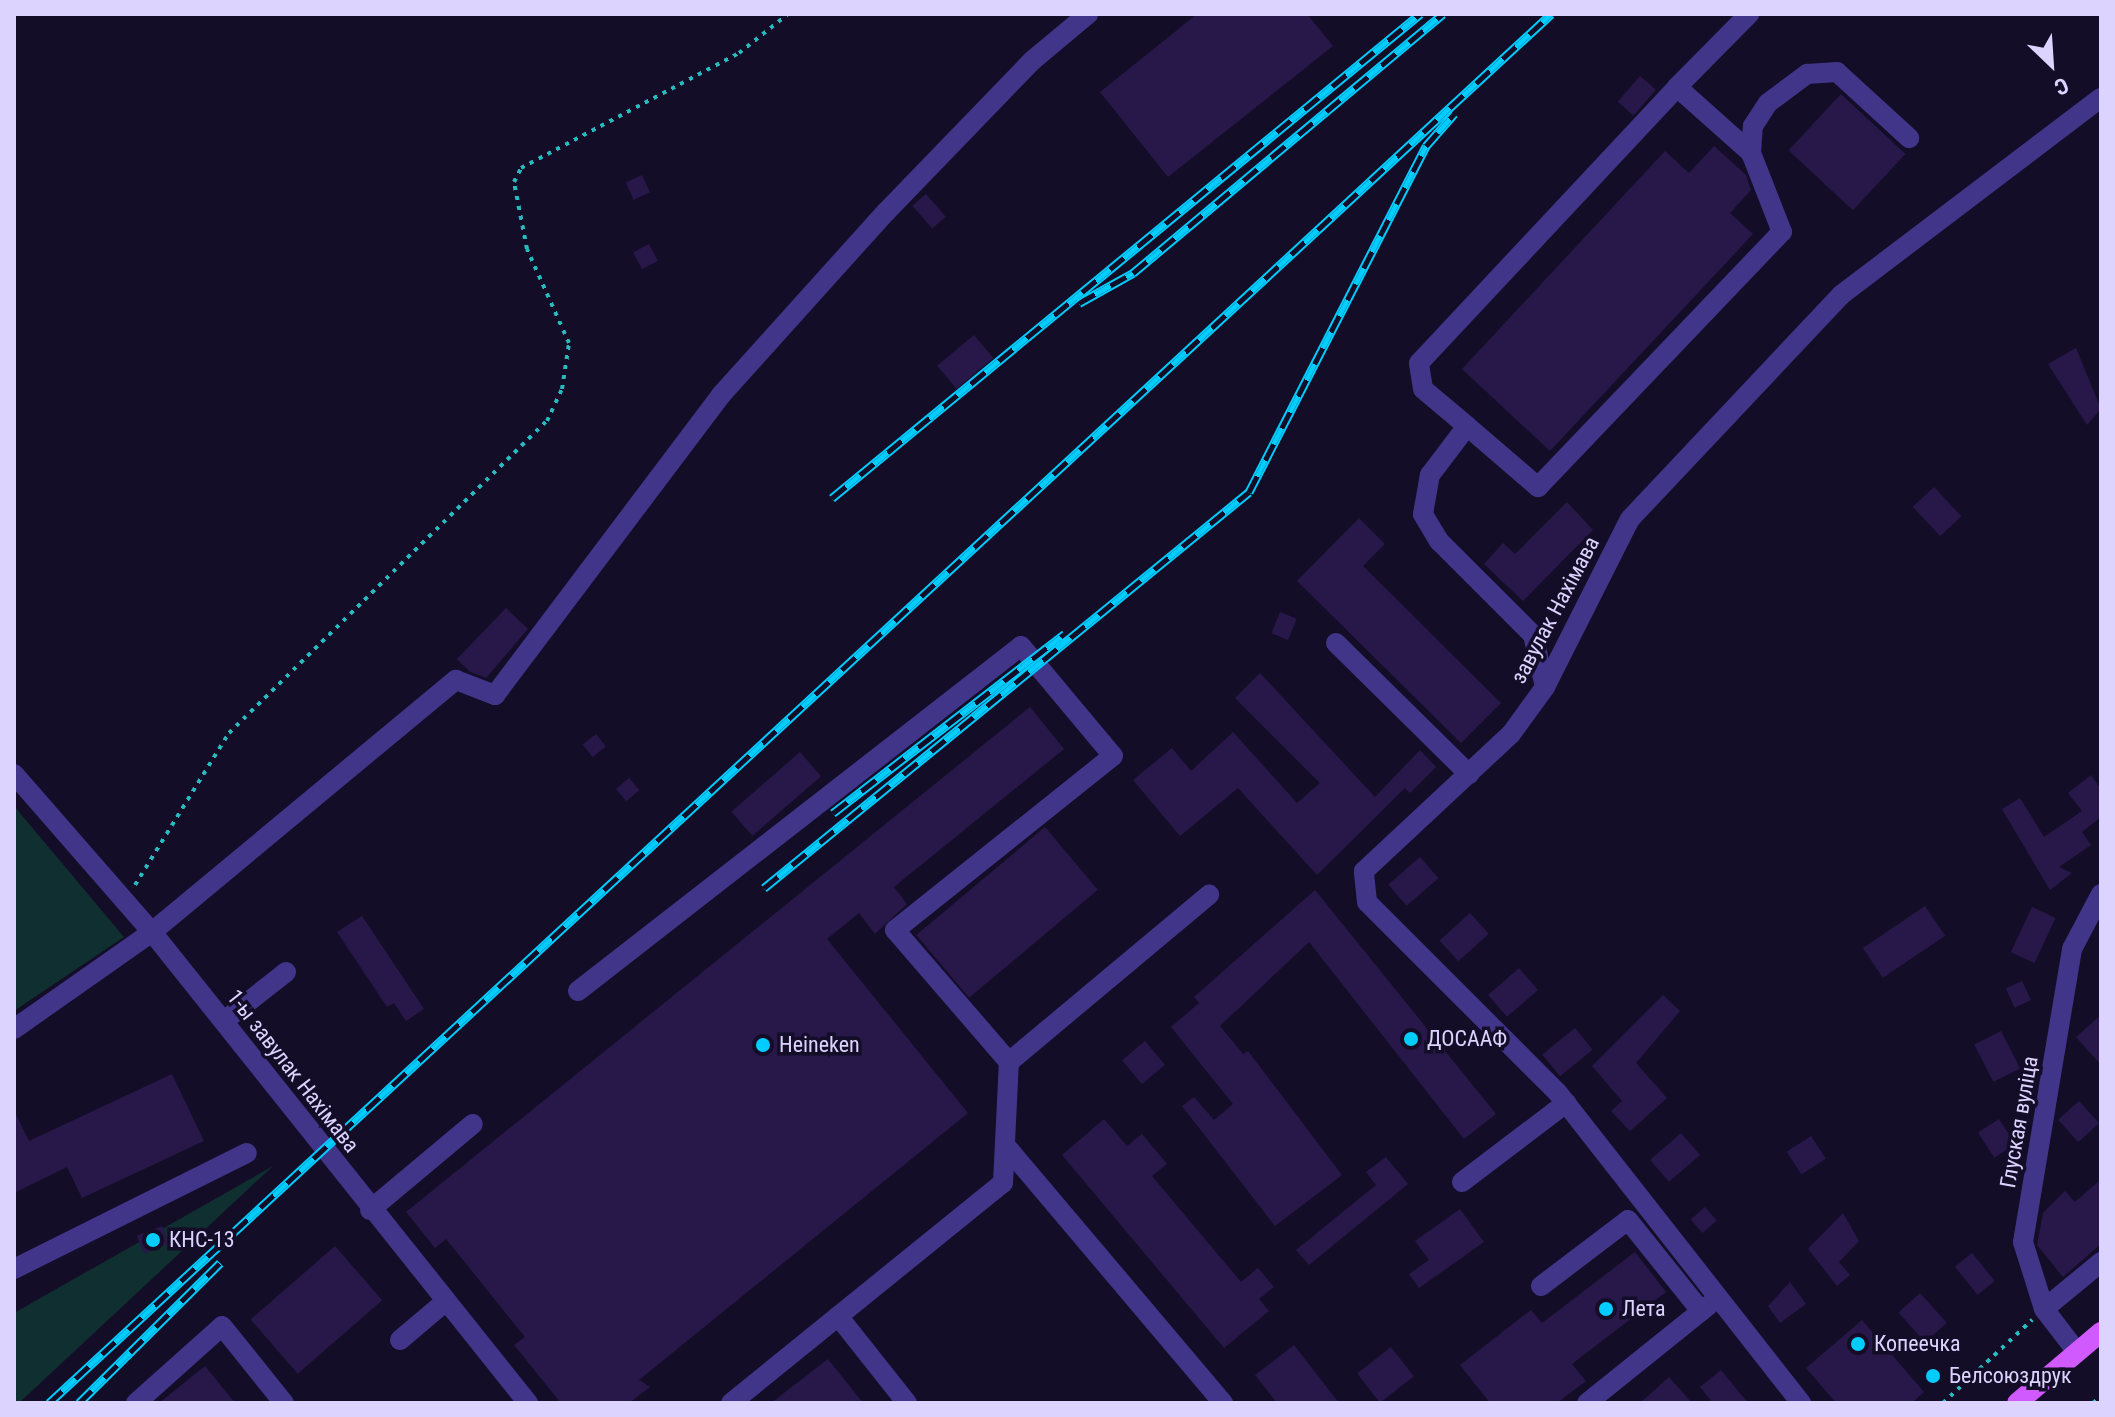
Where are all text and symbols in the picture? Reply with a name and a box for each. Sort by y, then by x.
north arrow [2011,24,2091,104]
text: С [2050,72,2072,100]
street label: завулак Нахімава [1505,532,1605,688]
street label: 1-ы завулак Нахімава [221,984,365,1158]
place label: ДОСААФ [1427,1026,1507,1052]
marker: ДОСААФ [1402,1030,1420,1048]
place label: Heineken [779,1032,860,1058]
marker: Heineken [754,1036,772,1054]
street label: Глуская вуліца [1994,1054,2044,1190]
place label: КНС-13 [169,1227,235,1253]
marker: КНС-13 [144,1231,162,1249]
place label: Лета [1622,1296,1665,1322]
marker: Лета [1597,1300,1615,1318]
place label: Копеечка [1874,1331,1961,1357]
marker: Копеечка [1849,1335,1867,1353]
place label: Белсоюздрук [1949,1363,2071,1389]
marker: Белсоюздрук [1924,1367,1942,1385]

